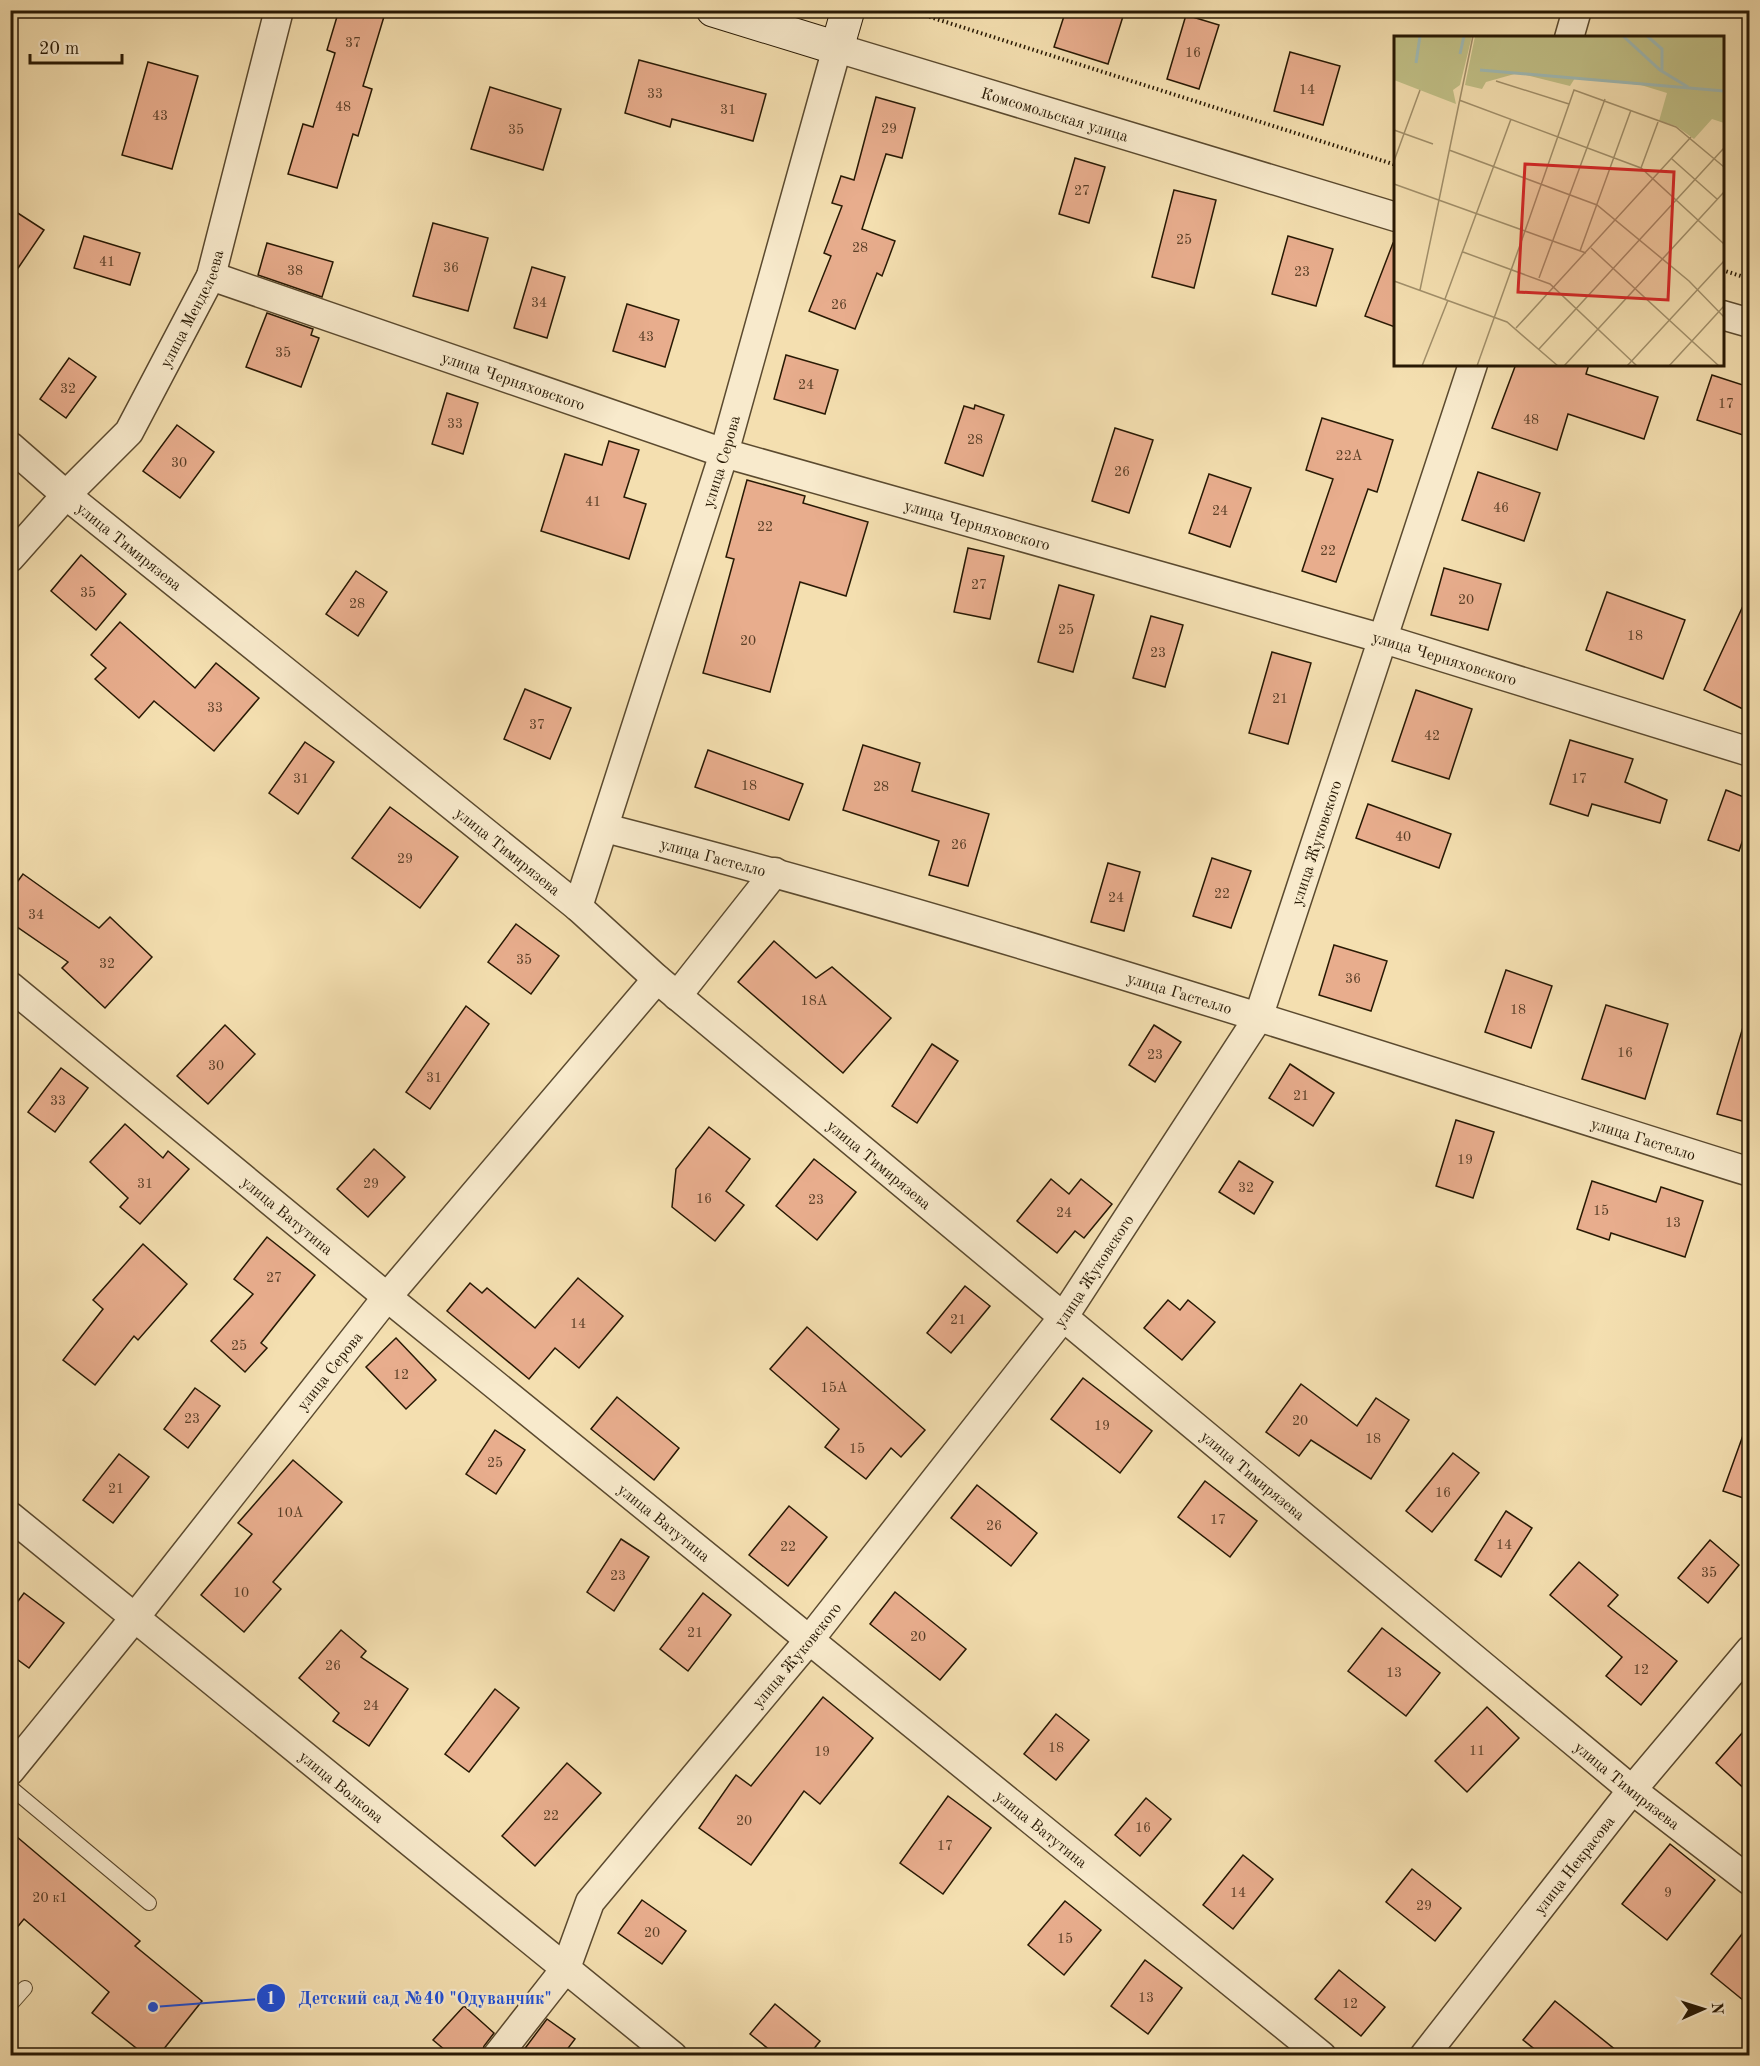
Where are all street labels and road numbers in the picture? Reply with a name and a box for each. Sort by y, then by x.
street label: Комсомольская улица [979,86,1130,146]
street label: улица Менделеева [158,249,227,371]
street label: улица Черняховского [439,350,587,414]
street label: улица Серова [701,414,744,510]
street label: улица Черняховского [902,498,1052,554]
street label: улица Тимирязева [73,501,184,595]
street label: улица Черняховского [1370,630,1519,690]
street label: улица Жуковского [1290,779,1346,908]
street label: улица Тимирязева [451,805,563,899]
street label: улица Гастелло [658,837,767,880]
street label: улица Гастелло [1125,971,1234,1018]
street label: улица Гастелло [1589,1116,1697,1164]
street label: улица Тимирязева [823,1118,933,1213]
street label: улица Ватутина [238,1174,335,1259]
street label: улица Жуковского [1052,1212,1138,1331]
street label: улица Серова [295,1329,366,1414]
street label: улица Тимирязева [1197,1429,1307,1524]
street label: улица Ватутина [614,1482,712,1566]
street label: улица Жуковского [750,1600,845,1712]
street label: улица Тимирязева [1571,1740,1682,1834]
street label: улица Волкова [295,1749,386,1827]
street label: улица Ватутина [991,1788,1090,1872]
street label: улица Некрасова [1532,1813,1619,1918]

